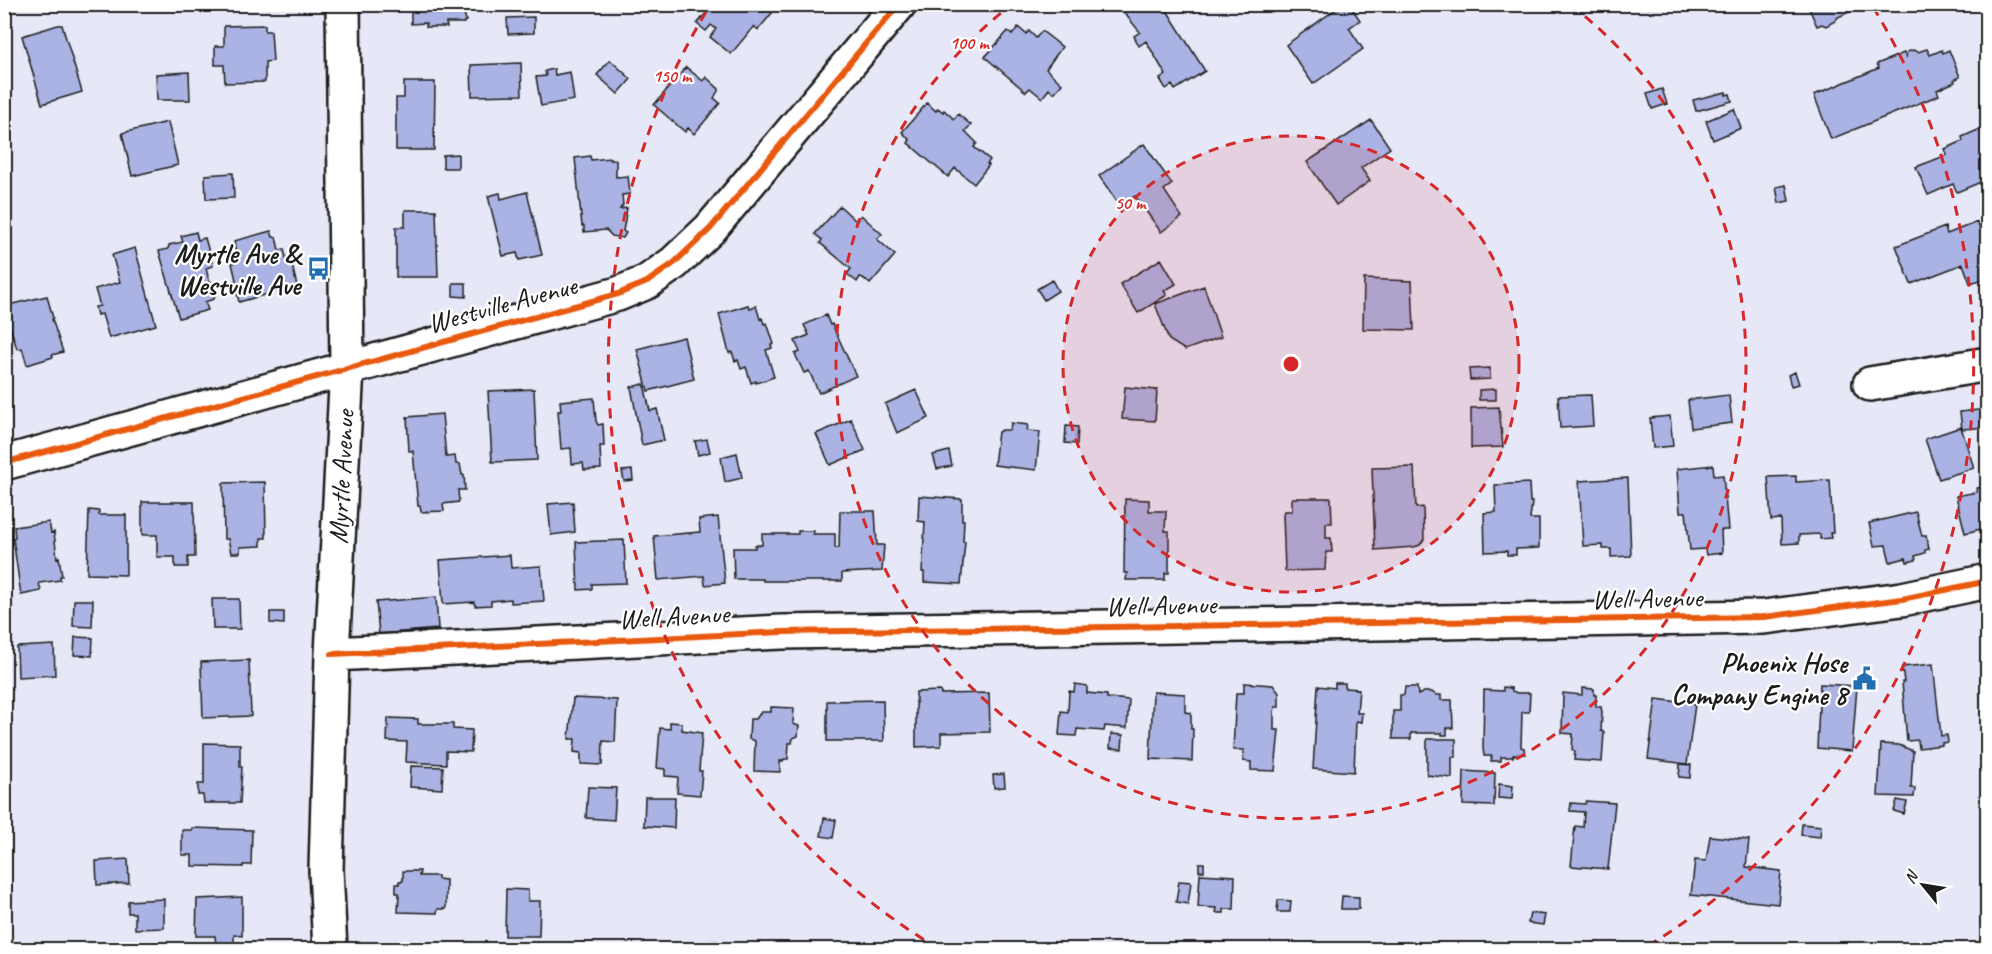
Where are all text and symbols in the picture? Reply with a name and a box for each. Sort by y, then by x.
text: 100 m [950,32,990,54]
text: 150 m [653,65,693,87]
text: 50 m [1115,192,1147,214]
place label: Myrtle Ave & Westville Ave [174,236,303,303]
bus stop icon: Myrtle Ave & Westville Ave [305,256,331,282]
street label: Westville Avenue [424,267,582,341]
centre of rings [1281,354,1301,374]
street label: Myrtle Avenue [320,407,362,545]
street label: Well Avenue [1591,580,1704,616]
street label: Well Avenue [1105,587,1218,623]
street label: Well Avenue [618,596,732,636]
place label: Phoenix Hose Company Engine 8 [1671,645,1850,712]
public building icon: Phoenix Hose Company Engine 8 [1852,665,1878,691]
north arrow [1893,855,1953,915]
text: N [1900,866,1924,887]

